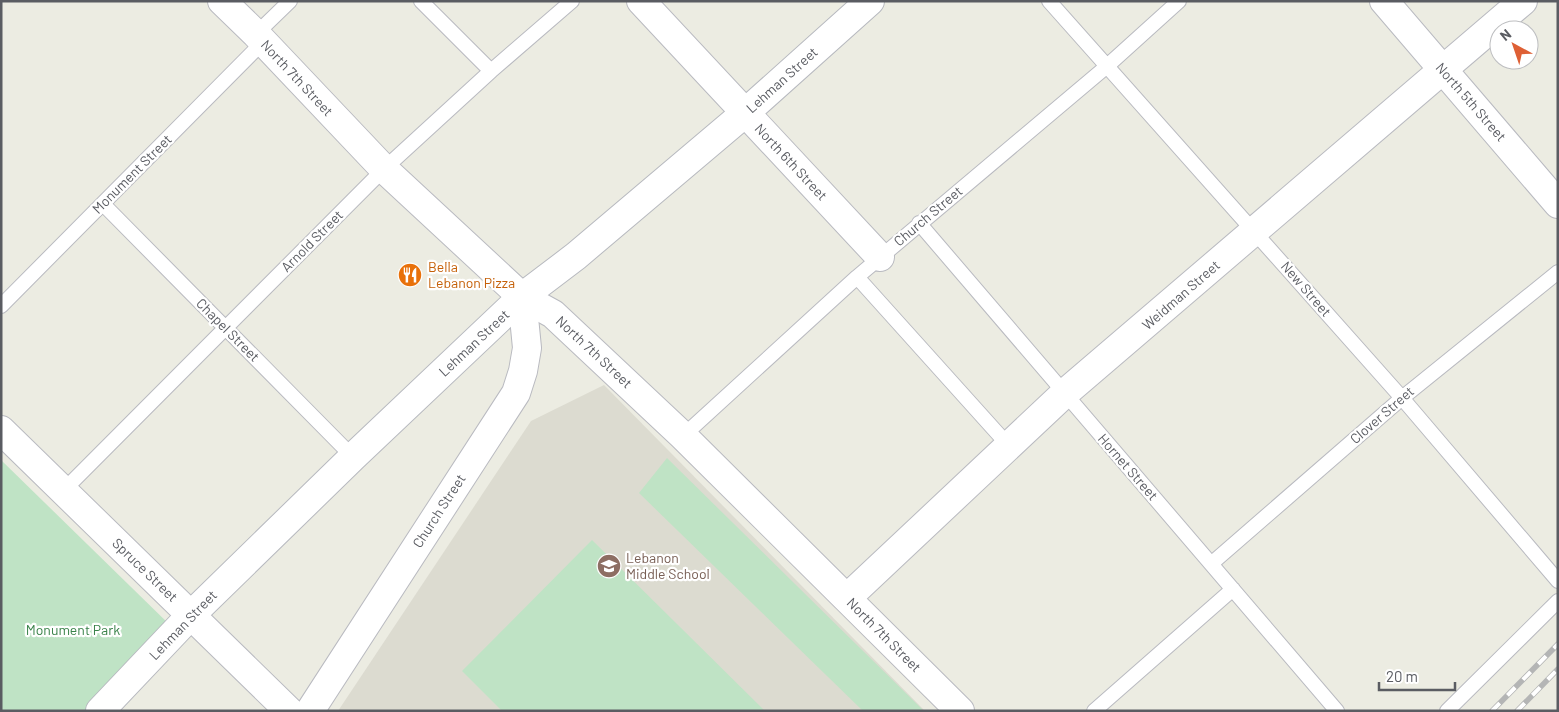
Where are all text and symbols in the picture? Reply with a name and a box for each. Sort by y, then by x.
north arrow [1489,20,1539,70]
text: N [1496,25,1514,44]
street label: North 7th Street [258,36,337,119]
street label: Lehman Street [742,43,821,116]
street label: North 5th Street [1433,59,1510,144]
street label: North 6th Street [751,120,831,204]
street label: Monument Street [88,130,175,217]
street label: Church Street [890,182,965,249]
street label: Arnold Street [277,206,346,275]
street label: Weidman Street [1138,256,1223,333]
street label: New Street [1278,257,1335,320]
place label: Bella Lebanon Pizza [428,258,515,291]
restaurant icon: Bella Lebanon Pizza [397,262,423,288]
street label: Chapel Street [193,294,264,365]
street label: Lehman Street [435,306,512,380]
street label: North 7th Street [553,312,636,391]
street label: Clover Street [1346,382,1417,447]
street label: Hornet Street [1095,430,1162,503]
street label: Church Street [408,471,469,551]
street label: Spruce Street [109,534,182,605]
place label: Lebanon Middle School [626,549,710,582]
school or university icon: Lebanon Middle School [596,553,622,579]
street label: Lehman Street [145,586,220,663]
street label: North 7th Street [844,594,925,675]
park label: Monument Park [26,621,120,638]
scale bar [1379,660,1455,692]
text: 20 m [1386,667,1418,685]

